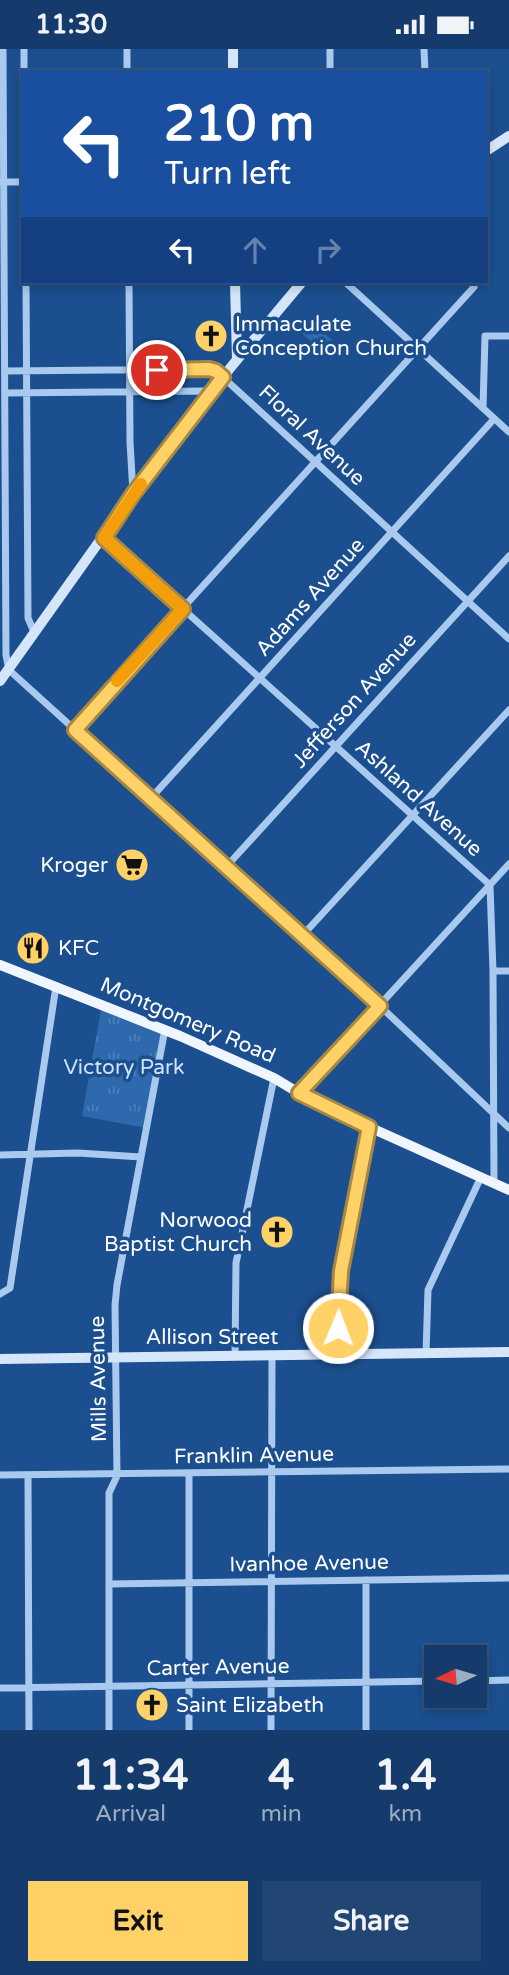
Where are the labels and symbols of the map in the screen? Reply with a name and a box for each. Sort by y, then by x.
place label: Immaculate Conception Church [235,312,427,361]
church icon: Immaculate Conception Church [192,317,230,355]
pin [127,340,187,400]
street label: Floral Avenue [253,380,370,491]
street label: Adams Avenue [251,533,370,662]
street label: Jefferson Avenue [287,627,422,773]
street label: Ashland Avenue [350,735,487,862]
supermarket icon: Kroger [113,846,151,884]
place label: Kroger [40,853,108,878]
restaurant icon: KFC [14,929,52,967]
place label: KFC [58,936,99,961]
street label: Montgomery Road [96,972,279,1069]
park label: Victory Park [63,1055,185,1080]
place label: Norwood Baptist Church [104,1208,252,1257]
church icon: Norwood Baptist Church [258,1213,296,1251]
position arrow [301,1291,375,1365]
street label: Mills Avenue [85,1315,112,1442]
street label: Allison Street [146,1325,278,1350]
street label: Franklin Avenue [174,1442,334,1469]
street label: Ivanhoe Avenue [229,1550,389,1577]
north arrow [424,1645,486,1708]
street label: Carter Avenue [146,1654,290,1681]
church icon: Saint Elizabeth [133,1686,171,1724]
place label: Saint Elizabeth [176,1693,324,1718]

